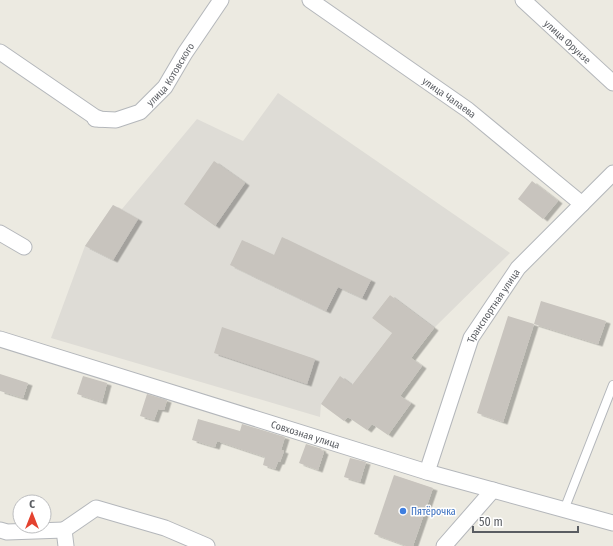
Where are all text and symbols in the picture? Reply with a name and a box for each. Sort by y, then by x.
street label: улица Фрунзе [541,18,593,67]
street label: улица Котовского [144,41,197,109]
street label: улица Чапаева [420,75,478,121]
street label: Транспортная улица [465,267,523,344]
street label: Совхозная улица [269,419,341,452]
north arrow [12,494,52,534]
text: С [29,498,35,511]
marker: Пятёрочка [398,506,408,516]
place label: Пятёрочка [411,506,456,518]
scale bar [473,508,578,534]
text: 50 m [479,515,503,529]

